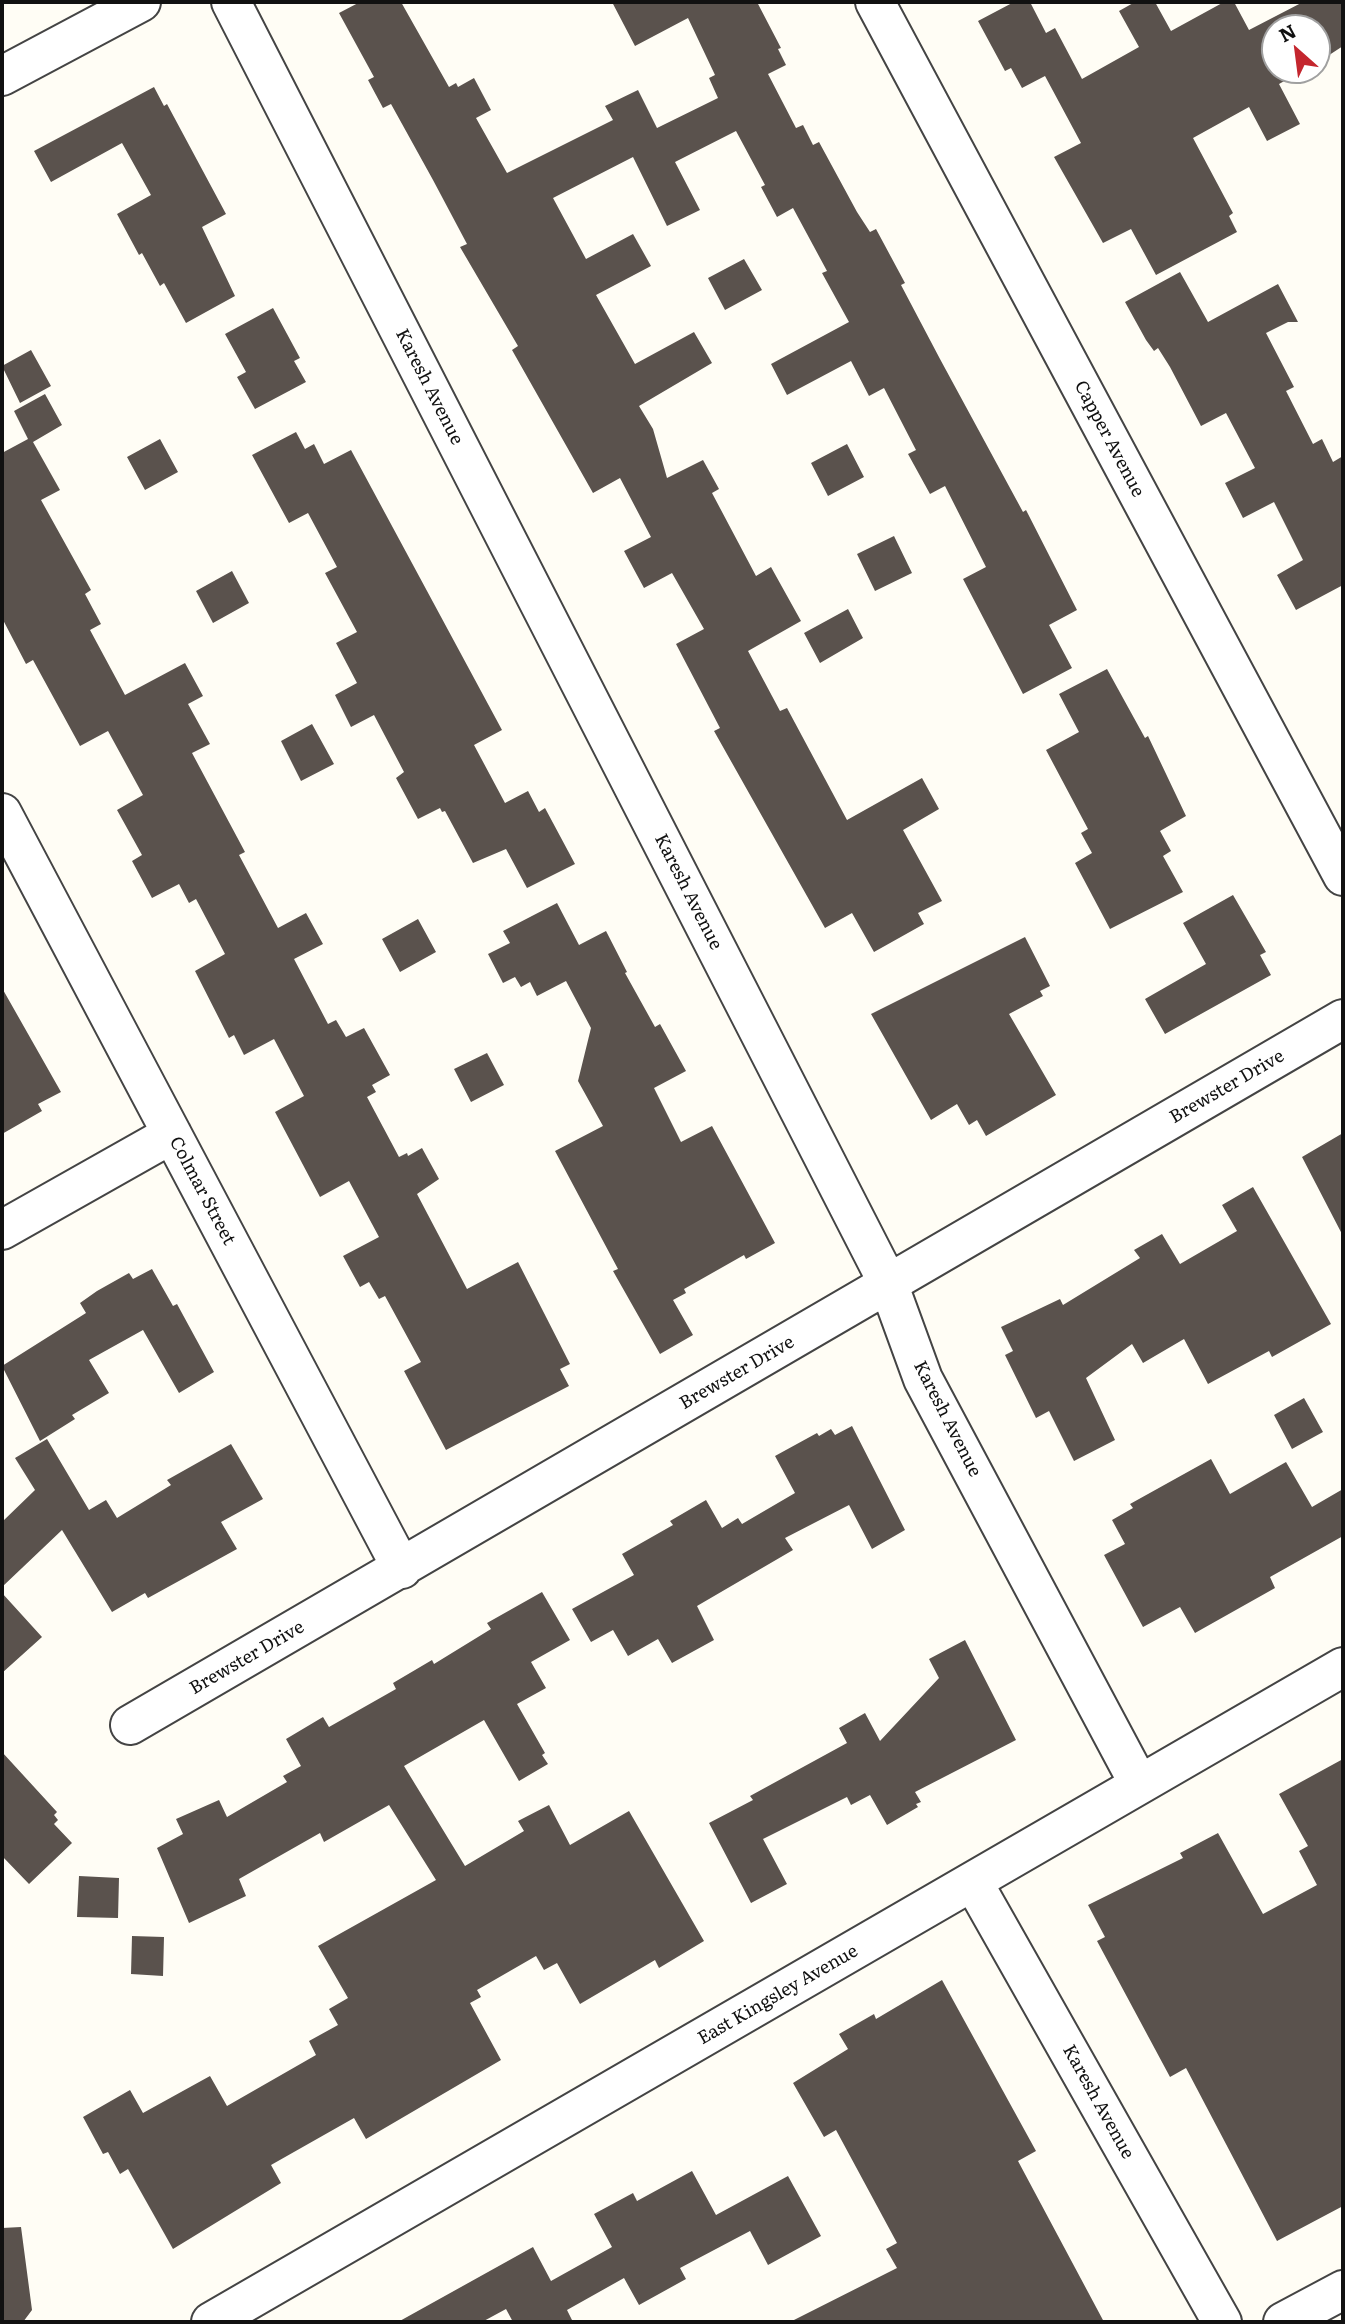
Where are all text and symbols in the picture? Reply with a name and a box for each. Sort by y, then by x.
north arrow [1261,14,1331,84]
text: N [1273,16,1301,48]
street label: Karesh Avenue [391,325,467,449]
street label: Capper Avenue [1069,377,1149,501]
street label: Karesh Avenue [650,830,726,954]
street label: Brewster Drive [1166,1046,1288,1128]
street label: Colmar Street [164,1133,240,1249]
street label: Brewster Drive [676,1332,798,1414]
street label: Karesh Avenue [909,1357,985,1481]
street label: Brewster Drive [186,1617,308,1699]
street label: East Kingsley Avenue [694,1940,862,2050]
street label: Karesh Avenue [1058,2041,1138,2163]

